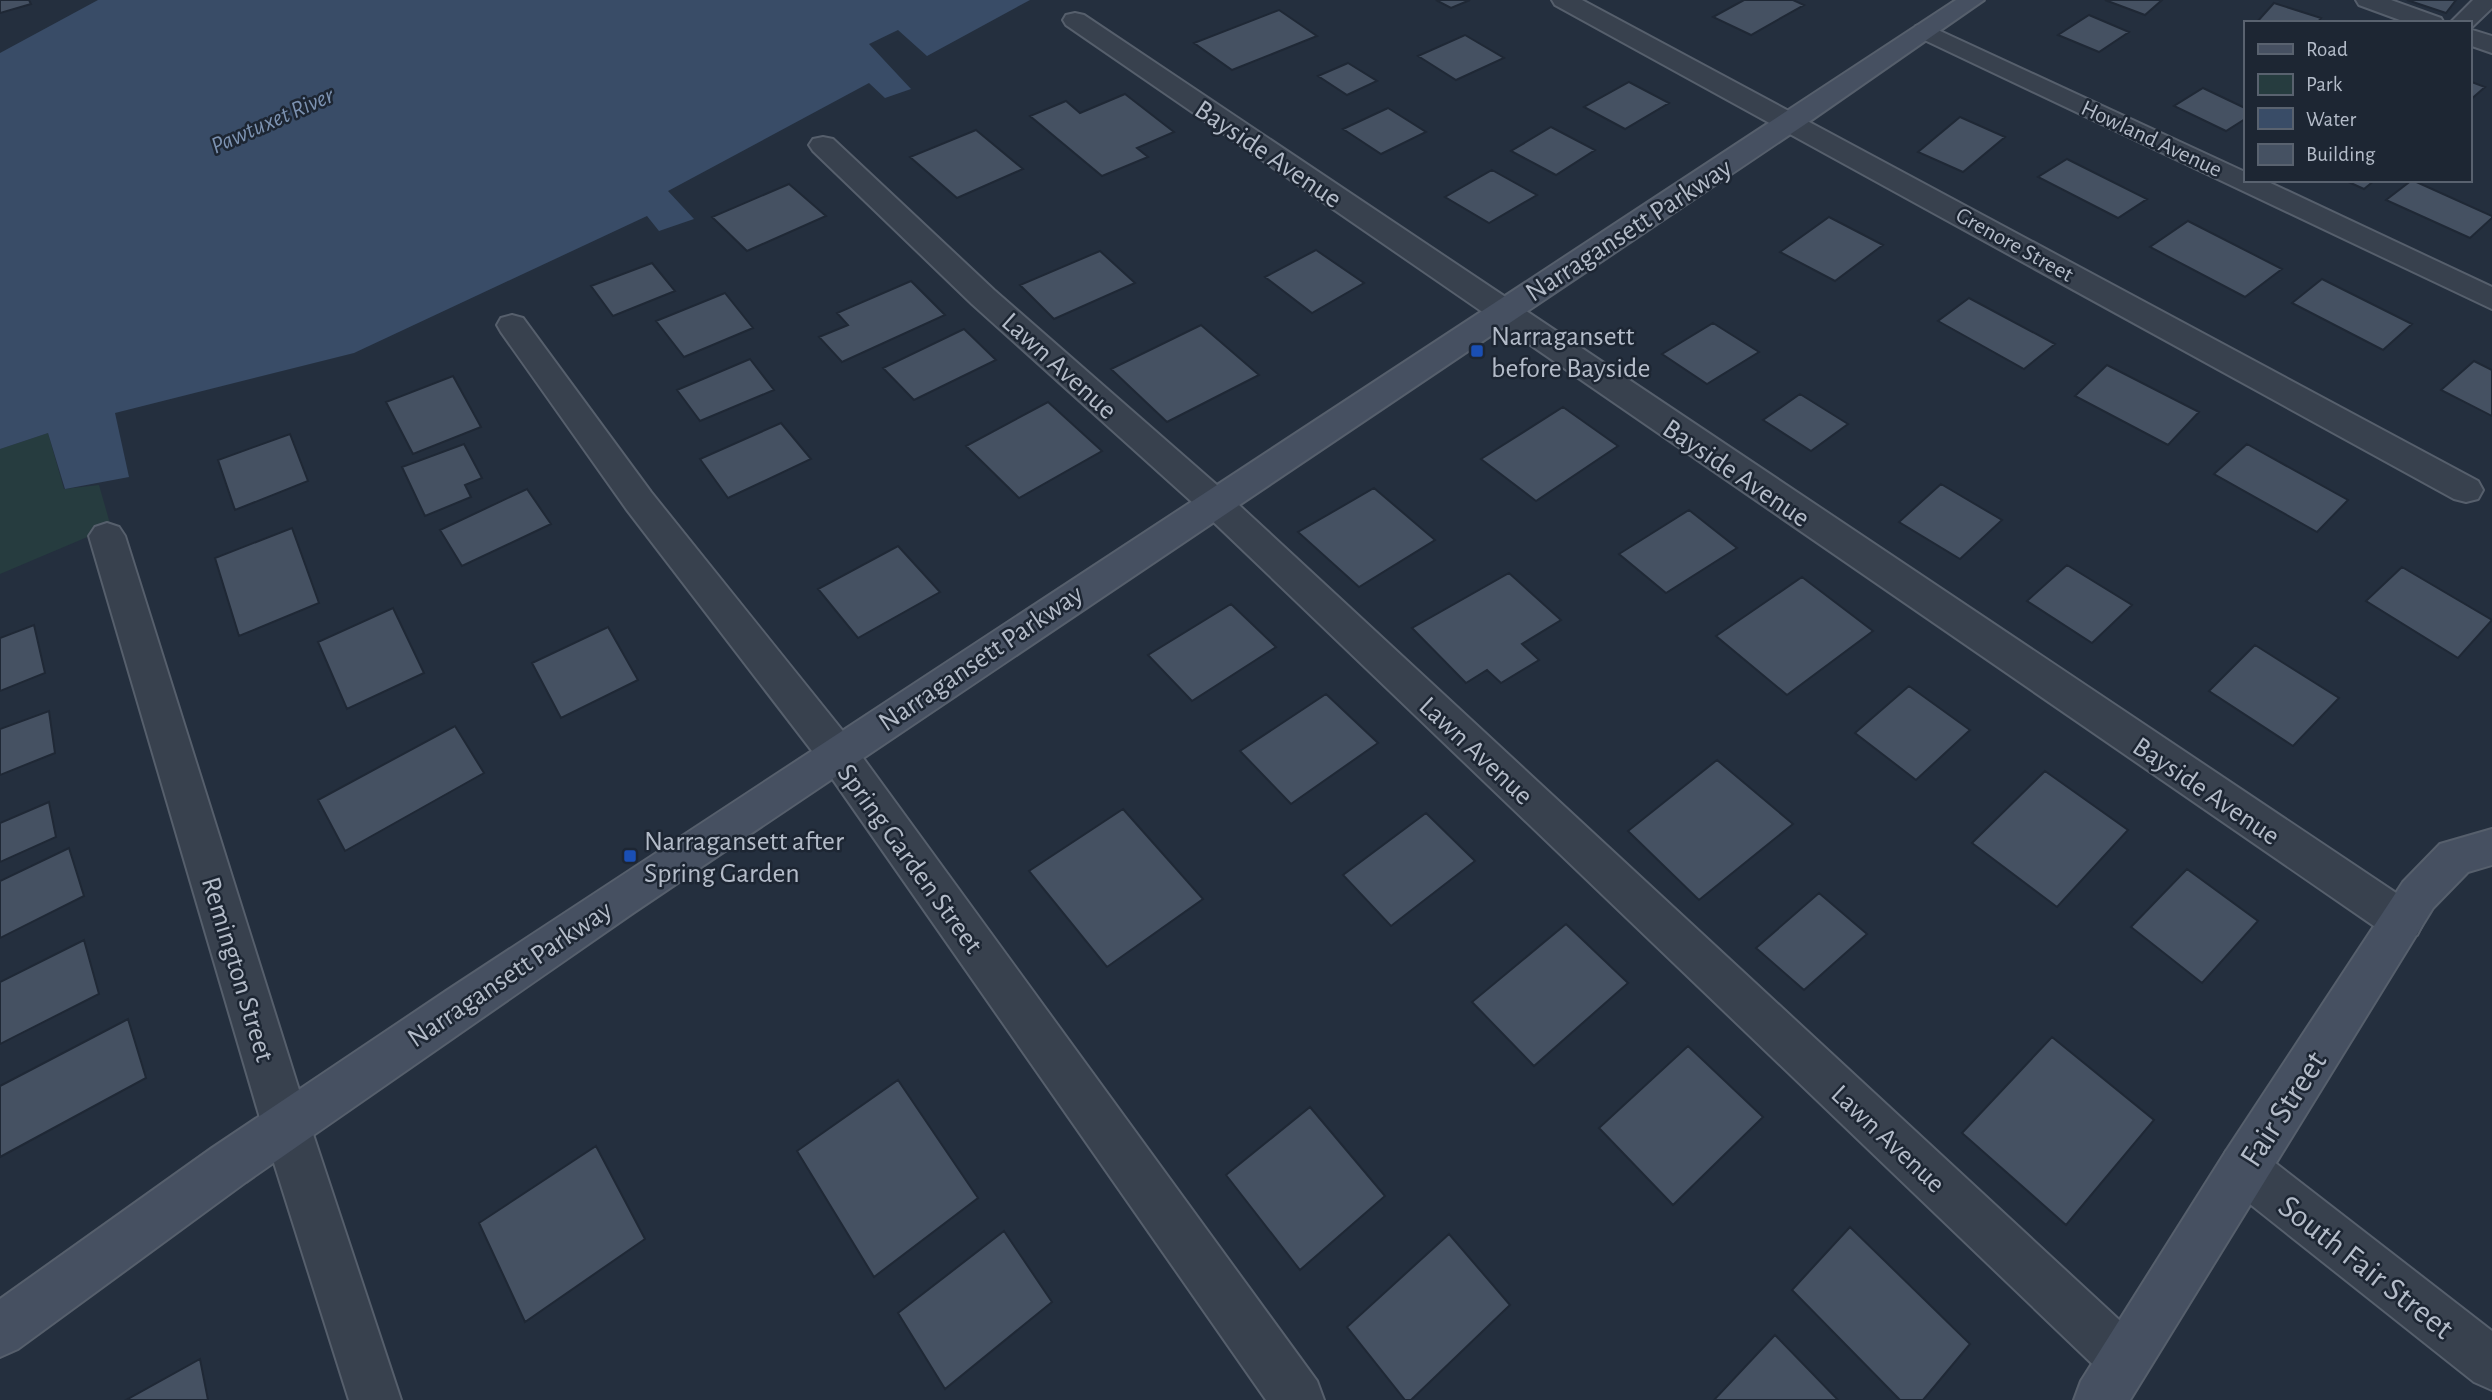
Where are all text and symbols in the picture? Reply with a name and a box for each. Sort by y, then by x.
legend [2244,21,2471,182]
text: Road [2306,39,2348,60]
text: Park [2306,74,2343,95]
water label: Pawtuxet River [207,83,338,159]
street label: Bayside Avenue [1189,95,1346,214]
street label: Howland Avenue [2077,97,2225,182]
text: Water [2306,109,2356,130]
text: Building [2306,144,2376,165]
street label: Narragansett Parkway [1521,154,1737,308]
street label: Grenore Street [1952,204,2077,287]
street label: Lawn Avenue [996,308,1121,425]
place label: Narragansett before Bayside [1491,323,1650,383]
marker: Narragansett before Bayside [1469,343,1485,359]
street label: Bayside Avenue [1657,414,1814,533]
street label: Narragansett Parkway [874,580,1088,737]
street label: Lawn Avenue [1414,692,1538,811]
street label: Bayside Avenue [2127,732,2284,851]
street label: Spring Garden Street [832,759,987,959]
place label: Narragansett after Spring Garden [644,828,844,888]
marker: Narragansett after Spring Garden [622,848,638,864]
street label: Remington Street [196,874,279,1065]
street label: Narragansett Parkway [403,896,617,1053]
street label: Fair Street [2235,1045,2334,1173]
street label: Lawn Avenue [1826,1080,1950,1199]
street label: South Fair Street [2272,1190,2459,1346]

